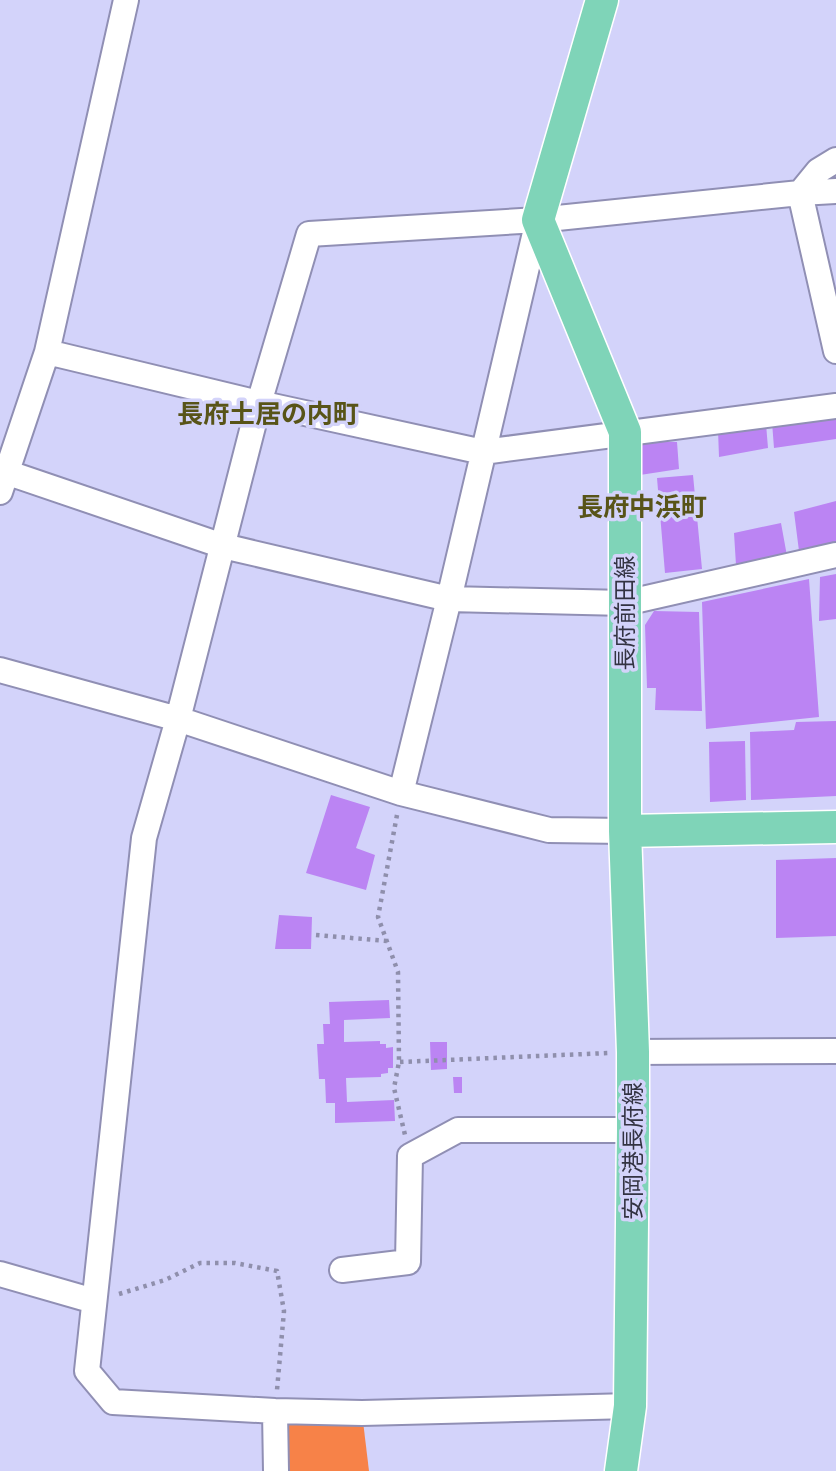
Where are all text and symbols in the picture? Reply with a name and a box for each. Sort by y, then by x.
district label: 長府土居の内町 [177,397,359,432]
district label: 長府中浜町 [577,490,707,525]
street label: 長府前田線 [610,556,641,671]
street label: 安岡港長府線 [618,1082,649,1220]

